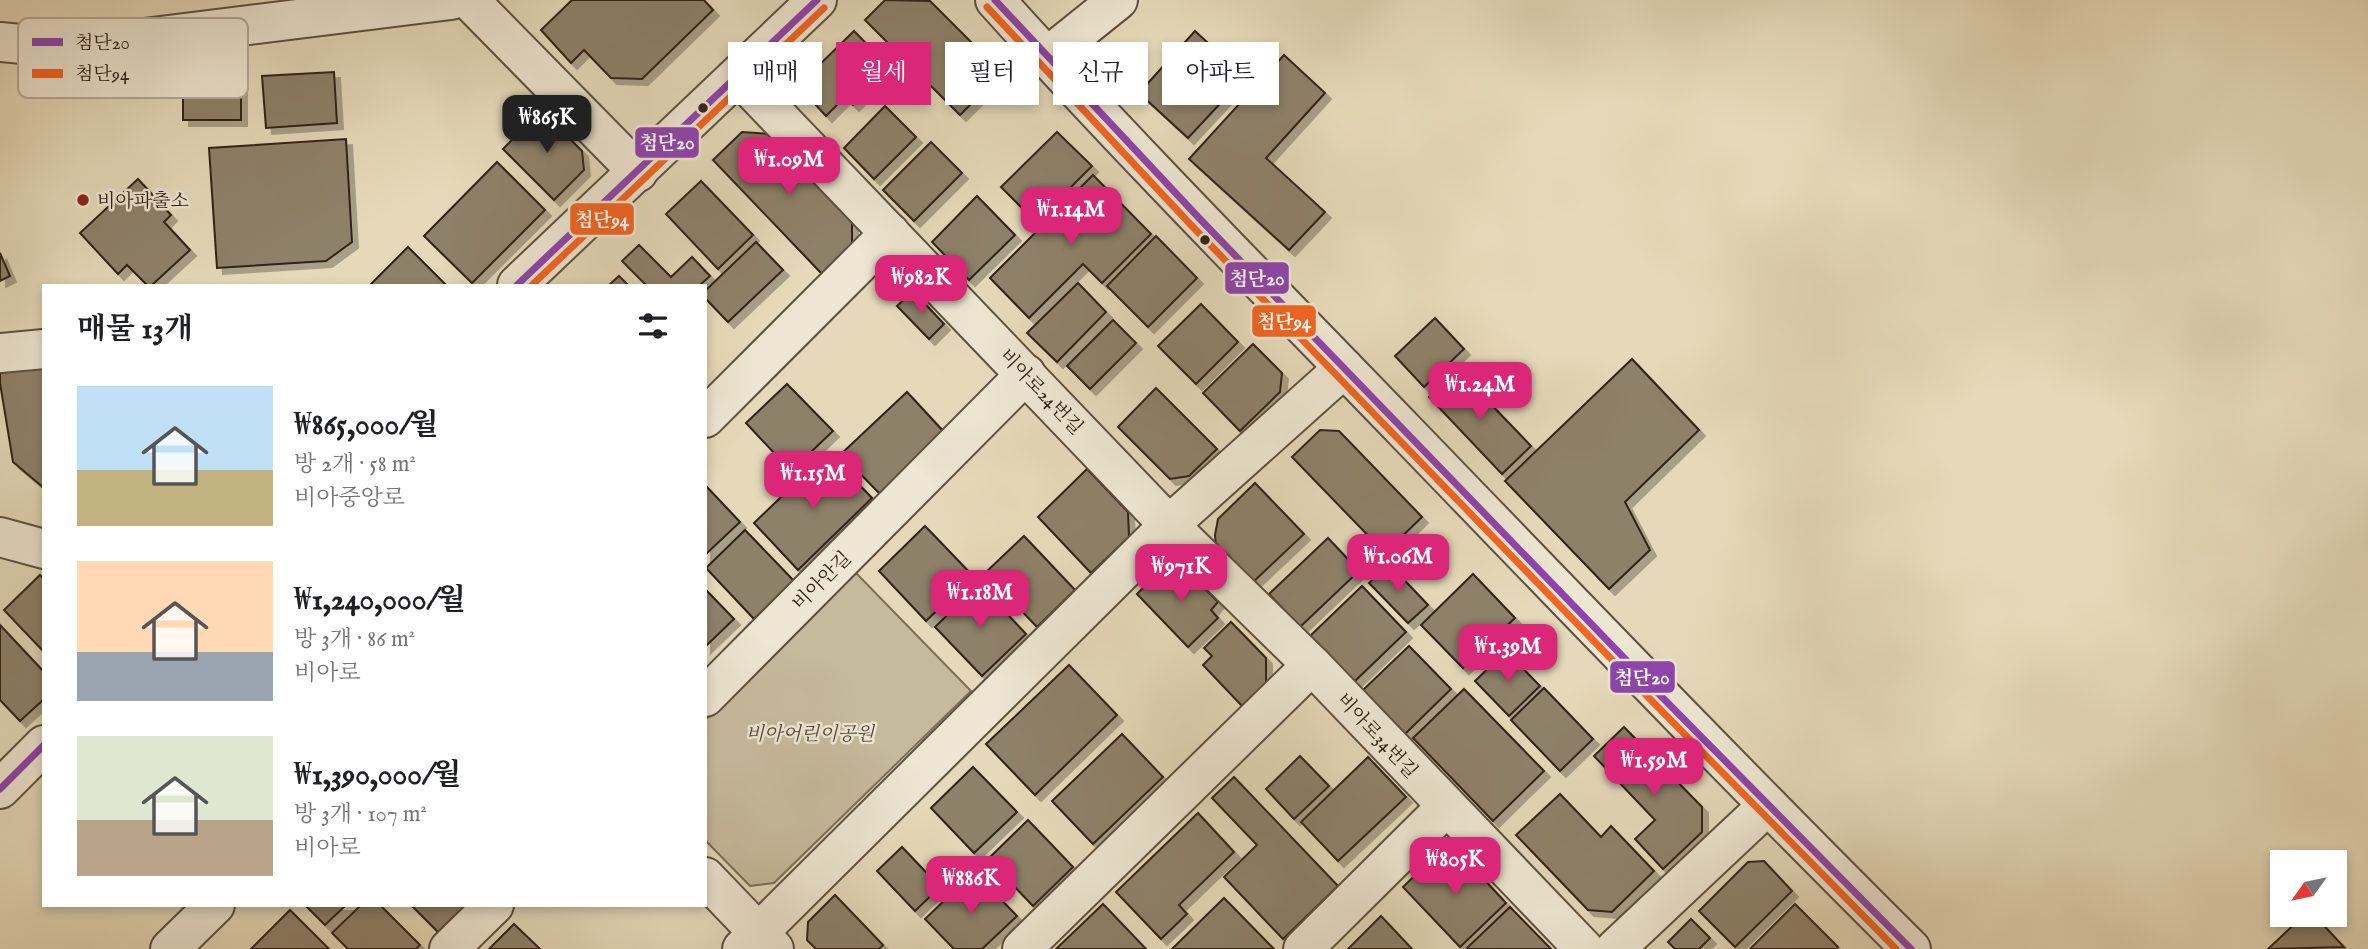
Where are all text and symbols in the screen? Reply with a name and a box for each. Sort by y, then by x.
legend [18,18,248,98]
text: 첨단20 [75,32,130,56]
chip: 매매 [728,42,822,105]
chip: 월세 [836,42,931,105]
chip: 필터 [945,42,1039,105]
chip: 신규 [1053,42,1148,105]
chip: 아파트 [1162,42,1279,105]
text: 첨단94 [75,63,130,87]
pin: ₩865K [498,96,596,155]
unlabelled marker [696,101,710,115]
text: ₩865K [518,103,576,132]
line badge: 첨단20 [634,126,700,159]
text: 첨단20 [640,132,694,156]
pin: ₩1.09M [732,138,846,197]
text: ₩1.09M [754,145,824,174]
pin: ₩1.14M [1014,188,1128,247]
place label: 비아파출소 [97,190,189,214]
marker: 비아파출소 [75,192,91,208]
text: ₩1.14M [1037,195,1105,224]
line badge: 첨단94 [569,202,635,236]
text: 첨단94 [575,209,630,233]
unlabelled marker [1198,233,1212,247]
pin: ₩982K [872,256,970,315]
line badge: 첨단20 [1224,261,1290,295]
text: ₩982K [891,263,951,292]
text: 첨단20 [1230,268,1284,292]
line badge: 첨단94 [1251,304,1317,338]
icon: filters [634,307,672,345]
text: 매물 13개 [77,311,193,349]
text: 첨단94 [1257,311,1312,335]
street label: 비아로24번길 [994,344,1087,440]
pin: ₩1.24M [1423,362,1537,422]
text: ₩1.24M [1445,370,1515,399]
text: ₩865,000/월 [294,407,438,445]
icon: home [133,414,217,498]
text: 방 2개 · 58 m² [294,450,416,479]
pin: ₩1.15M [756,452,870,511]
text: ₩1.15M [780,459,846,488]
text: 비아중앙로 [294,484,405,513]
pin: ₩1.06M [1341,534,1455,594]
text: ₩1.06M [1363,542,1433,571]
pin: ₩971K [1132,544,1230,604]
street label: 비아안길 [788,547,857,616]
text: ₩971K [1151,552,1211,581]
pin: ₩1.18M [923,570,1037,630]
text: ₩1.18M [947,578,1013,607]
text: ₩1,240,000/월 [294,582,466,620]
icon: home [133,589,217,673]
pin: ₩1.39M [1451,624,1565,684]
text: 방 3개 · 86 m² [294,625,415,654]
text: ₩1.39M [1474,632,1542,661]
text: 비아로 [294,659,361,688]
line badge: 첨단20 [1609,660,1676,694]
text: 첨단20 [1615,667,1669,691]
street label: 비아로34번길 [1331,689,1422,784]
park label: 비아어린이공원 [746,723,876,747]
pin: ₩1.59M [1597,738,1711,798]
text: ₩1.59M [1620,746,1688,775]
text: ₩1,390,000/월 [294,757,461,795]
icon: home [133,764,217,848]
text: 방 3개 · 107 m² [294,800,427,829]
text: 비아로 [294,834,361,863]
pin: ₩805K [1406,838,1504,897]
text: ₩805K [1426,845,1484,874]
north arrow [2270,850,2347,928]
map controls [2270,850,2347,927]
pin: ₩886K [922,856,1020,916]
text: ₩886K [942,864,1000,893]

